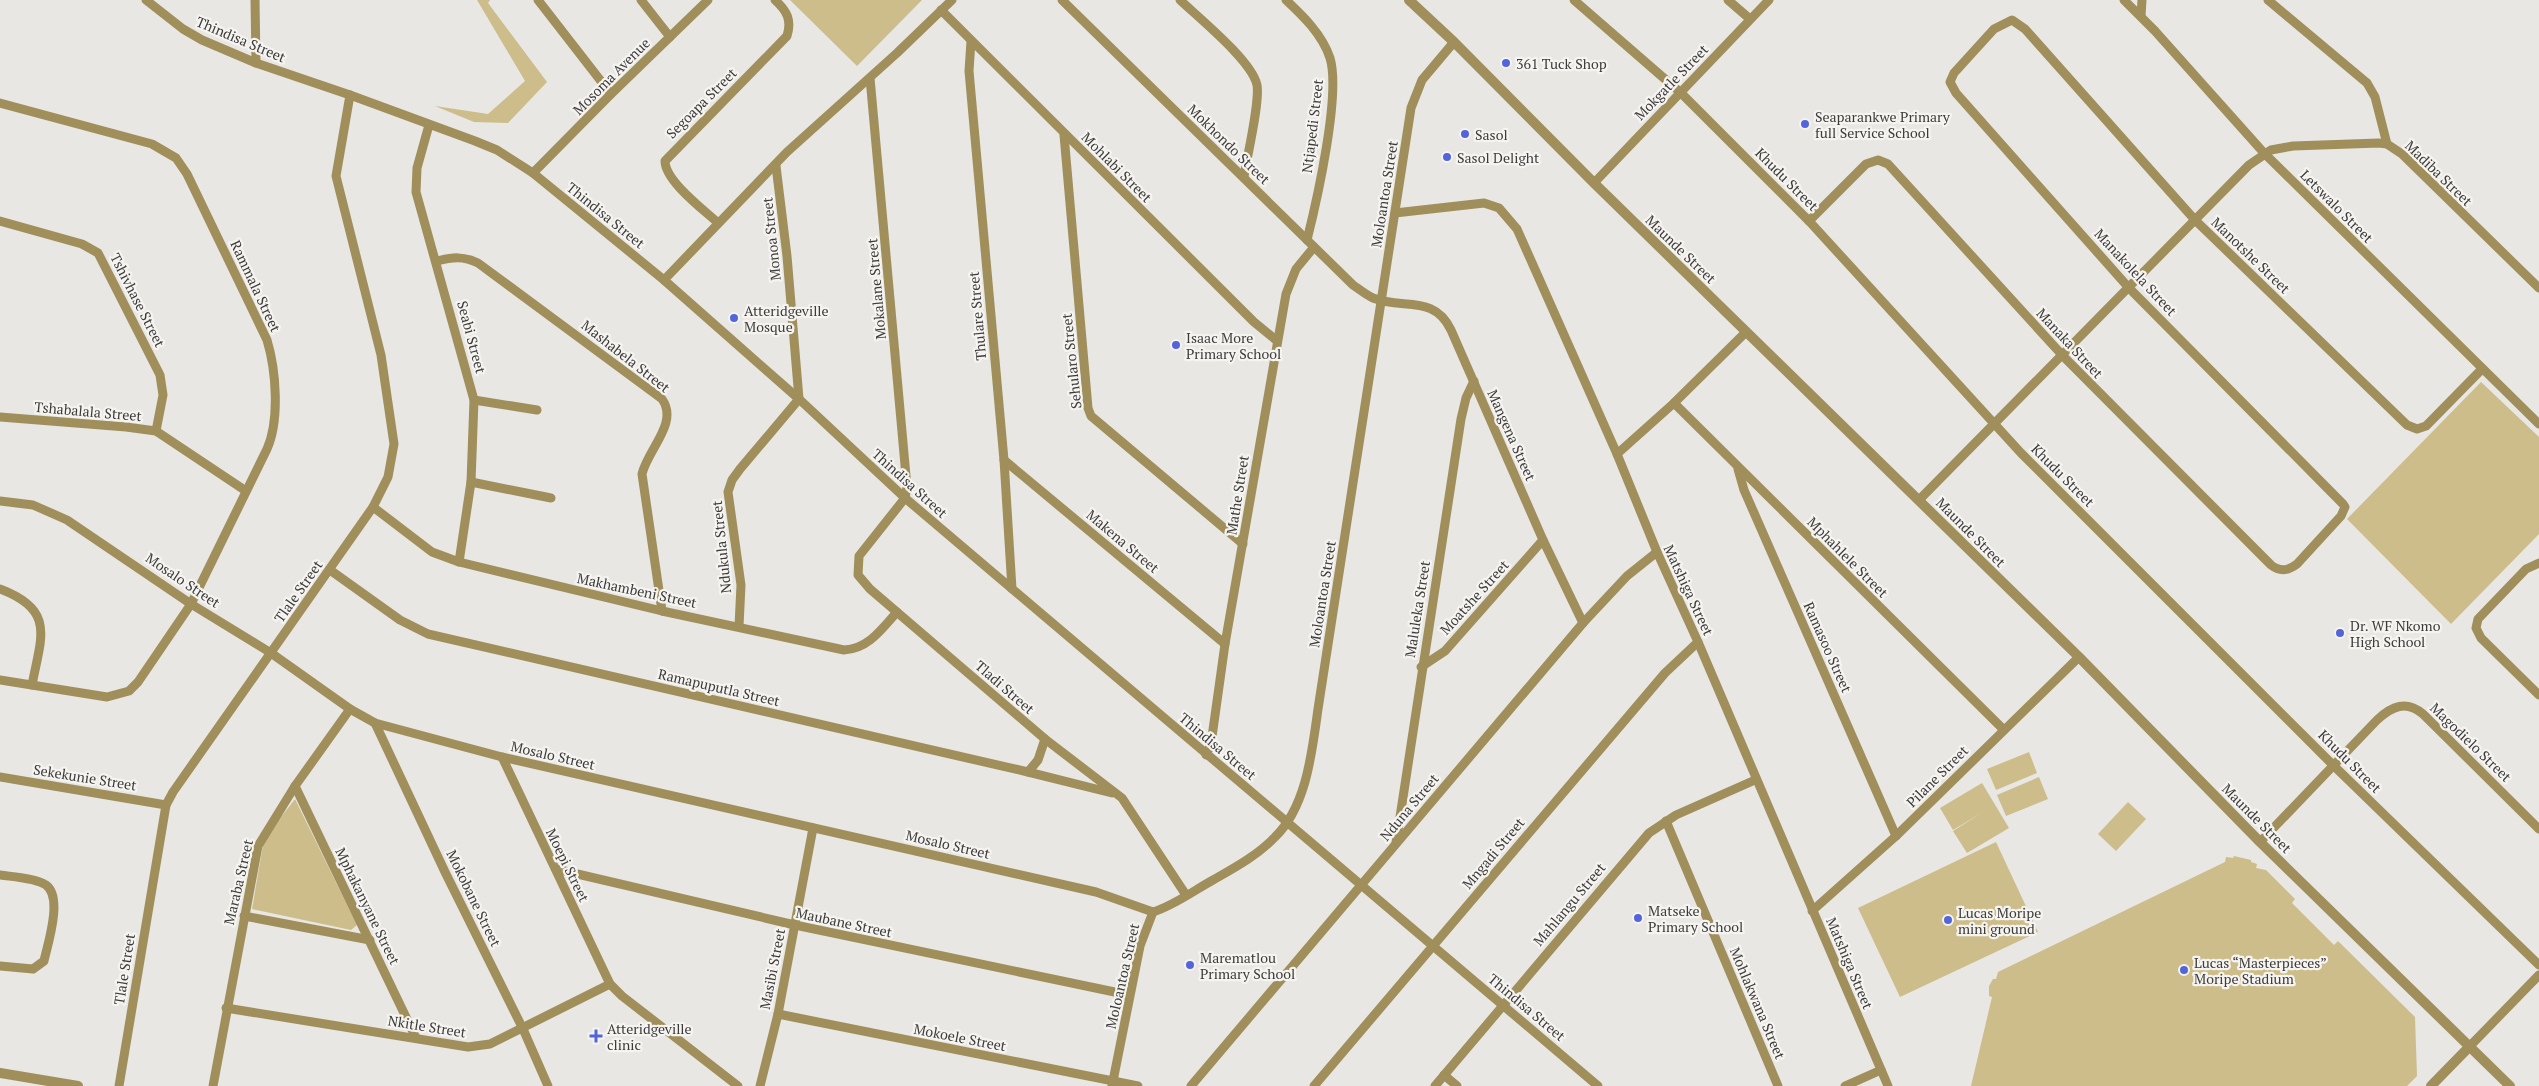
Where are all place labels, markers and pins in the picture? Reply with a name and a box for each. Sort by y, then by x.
place label: 361 Tuck Shop [1516,54,1607,73]
marker: 361 Tuck Shop [1500,57,1512,69]
place label: Seaparankwe Primary full Service School [1815,107,1951,142]
marker: Seaparankwe Primary full Service School [1799,118,1811,130]
place label: Sasol [1475,125,1508,144]
marker: Sasol [1459,128,1471,140]
place label: Sasol Delight [1457,148,1540,167]
marker: Sasol Delight [1441,151,1453,163]
place label: Atteridgeville Mosque [744,301,829,336]
marker: Atteridgeville Mosque [728,312,740,324]
place label: Isaac More Primary School [1186,328,1281,363]
marker: Isaac More Primary School [1170,339,1182,351]
place label: Dr. WF Nkomo High School [2350,616,2441,651]
marker: Dr. WF Nkomo High School [2334,627,2346,639]
place label: Matseke Primary School [1648,901,1743,936]
place label: Lucas Moripe mini ground [1958,903,2041,938]
marker: Matseke Primary School [1632,912,1644,924]
marker: Lucas Moripe mini ground [1942,914,1954,926]
place label: Marematlou Primary School [1200,948,1295,983]
place label: Lucas “Masterpieces” Moripe Stadium [2194,953,2327,988]
marker: Marematlou Primary School [1184,959,1196,971]
marker: Lucas “Masterpieces” Moripe Stadium [2178,964,2190,976]
place label: Atteridgeville clinic [607,1019,692,1054]
marker: Atteridgeville clinic [589,1029,603,1043]

